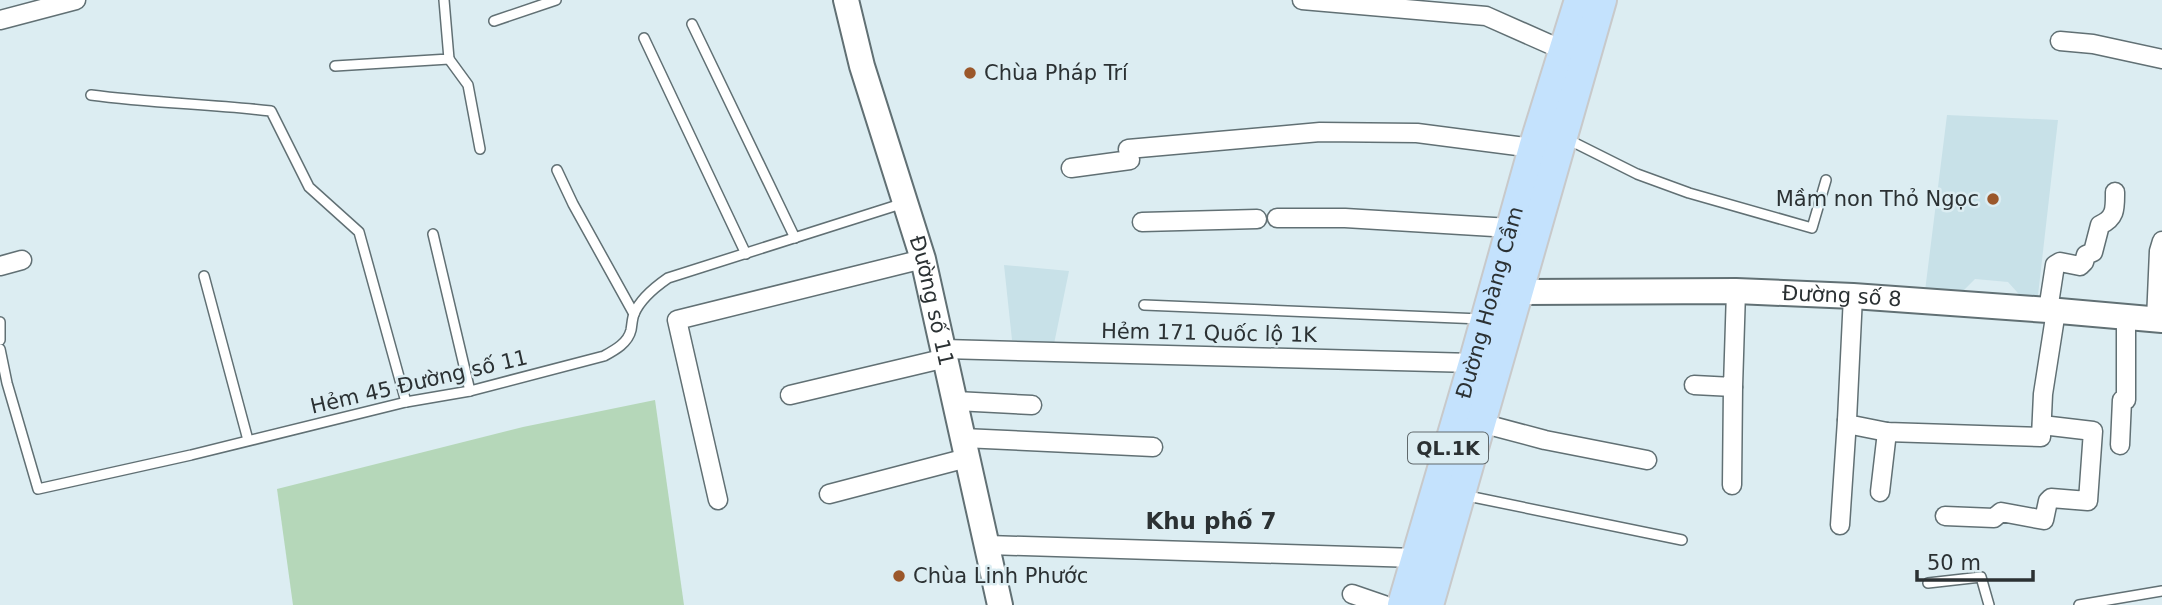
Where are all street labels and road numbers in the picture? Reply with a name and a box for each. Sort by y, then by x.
street label: Đường Hoàng Cầm [1451,204,1528,401]
street label: Đường số 11 [904,233,958,368]
street label: Đường số 8 [1782,281,1902,311]
street label: Hẻm 171 Quốc lộ 1K [1101,319,1318,347]
street label: Hẻm 45 Đường số 11 [308,345,530,419]
road number: QL.1K [1408,432,1488,463]

